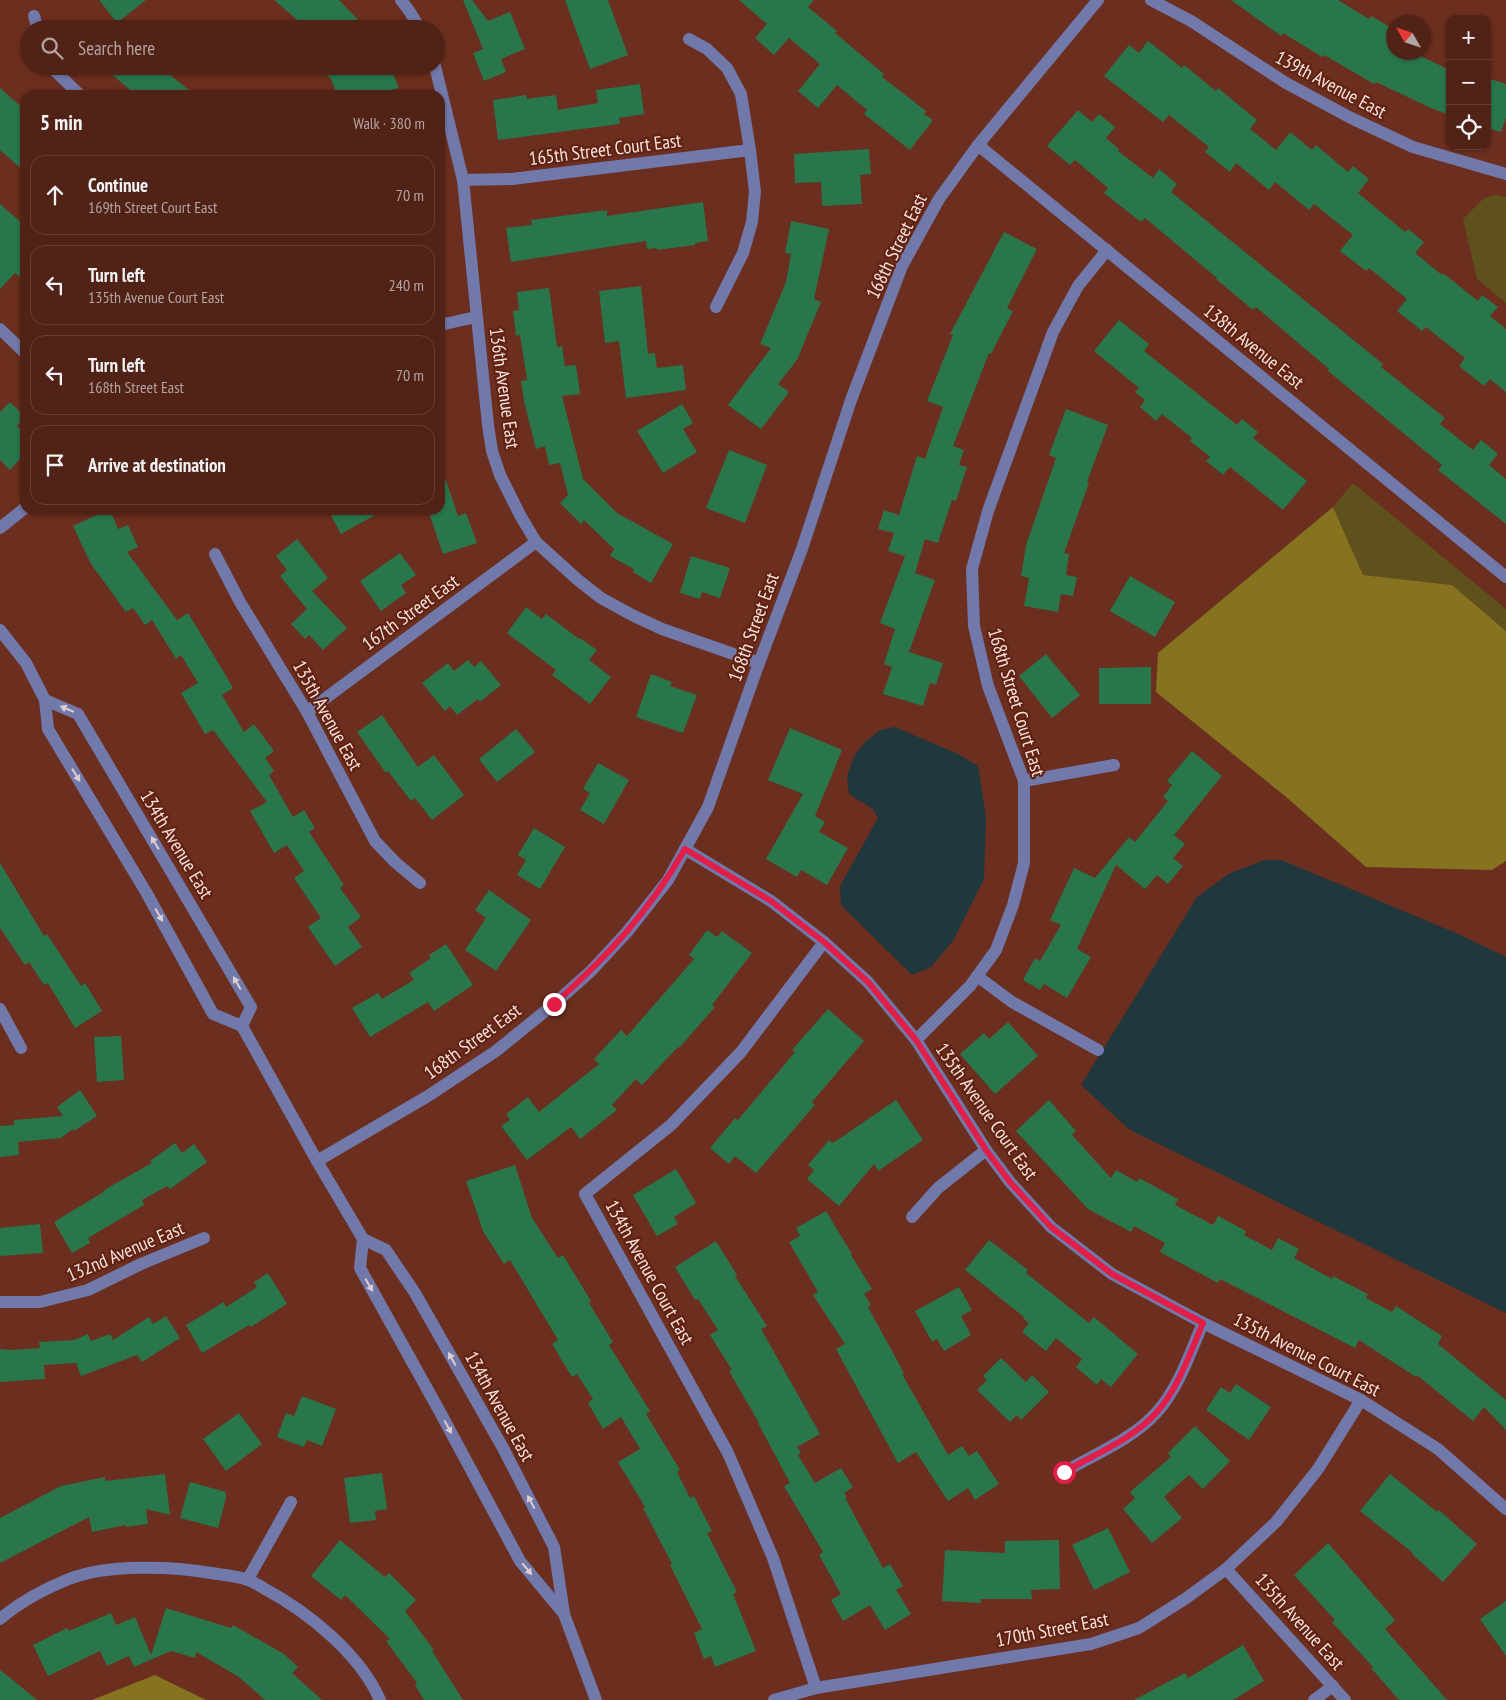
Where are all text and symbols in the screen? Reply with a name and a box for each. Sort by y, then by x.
north arrow [1386,15,1431,60]
map controls [1446,15,1491,150]
button: + [1446,15,1491,60]
search box [20,20,445,75]
icon: search [38,34,66,62]
text: Search here [78,36,155,60]
street label: 139th Avenue East [1271,45,1391,124]
button: − [1446,60,1491,105]
button: locate [1446,105,1491,150]
text: 5 min [40,109,82,136]
text: Walk · 380 m [353,113,425,133]
street label: 165th Street Court East [527,128,683,170]
text: Continue [88,173,148,197]
icon: ahead [41,181,69,209]
text: 70 m [396,185,424,205]
street label: 168th Street East [860,189,932,303]
text: 169th Street Court East [88,197,217,217]
text: Turn left [88,263,145,287]
icon: left [41,271,69,299]
text: 240 m [389,275,424,295]
text: 135th Avenue Court East [88,287,224,307]
street label: 138th Avenue East [1199,298,1310,394]
street label: 136th Avenue East [485,326,525,451]
text: Turn left [88,353,145,377]
icon: left [41,361,69,389]
text: 70 m [396,365,424,385]
text: 168th Street East [88,377,184,397]
icon: arrive [41,451,69,479]
text: Arrive at destination [88,453,226,477]
street label: 167th Street East [357,568,464,655]
street label: 168th Street East [722,569,784,685]
street label: 168th Street Court East [983,625,1051,780]
street label: 135th Avenue East [288,656,368,775]
one-way arrow [60,705,74,713]
one-way arrow [71,768,81,782]
street label: 134th Avenue East [135,785,219,903]
one-way arrow [151,836,159,851]
one-way arrow [155,907,163,922]
one-way arrow [233,977,242,990]
route end [543,993,566,1016]
street label: 168th Street East [419,997,526,1084]
street label: 135th Avenue Court East [931,1038,1044,1185]
street label: 134th Avenue Court East [600,1195,700,1349]
street label: 132nd Avenue East [63,1215,188,1287]
one-way arrow [365,1279,374,1292]
street label: 135th Avenue Court East [1229,1307,1385,1402]
street label: 134th Avenue East [460,1347,540,1466]
one-way arrow [448,1353,457,1366]
one-way arrow [444,1421,453,1434]
route start [1053,1461,1076,1484]
one-way arrow [527,1495,535,1509]
one-way arrow [522,1563,533,1576]
street label: 135th Avenue East [1250,1568,1350,1675]
street label: 170th Street East [994,1606,1111,1652]

